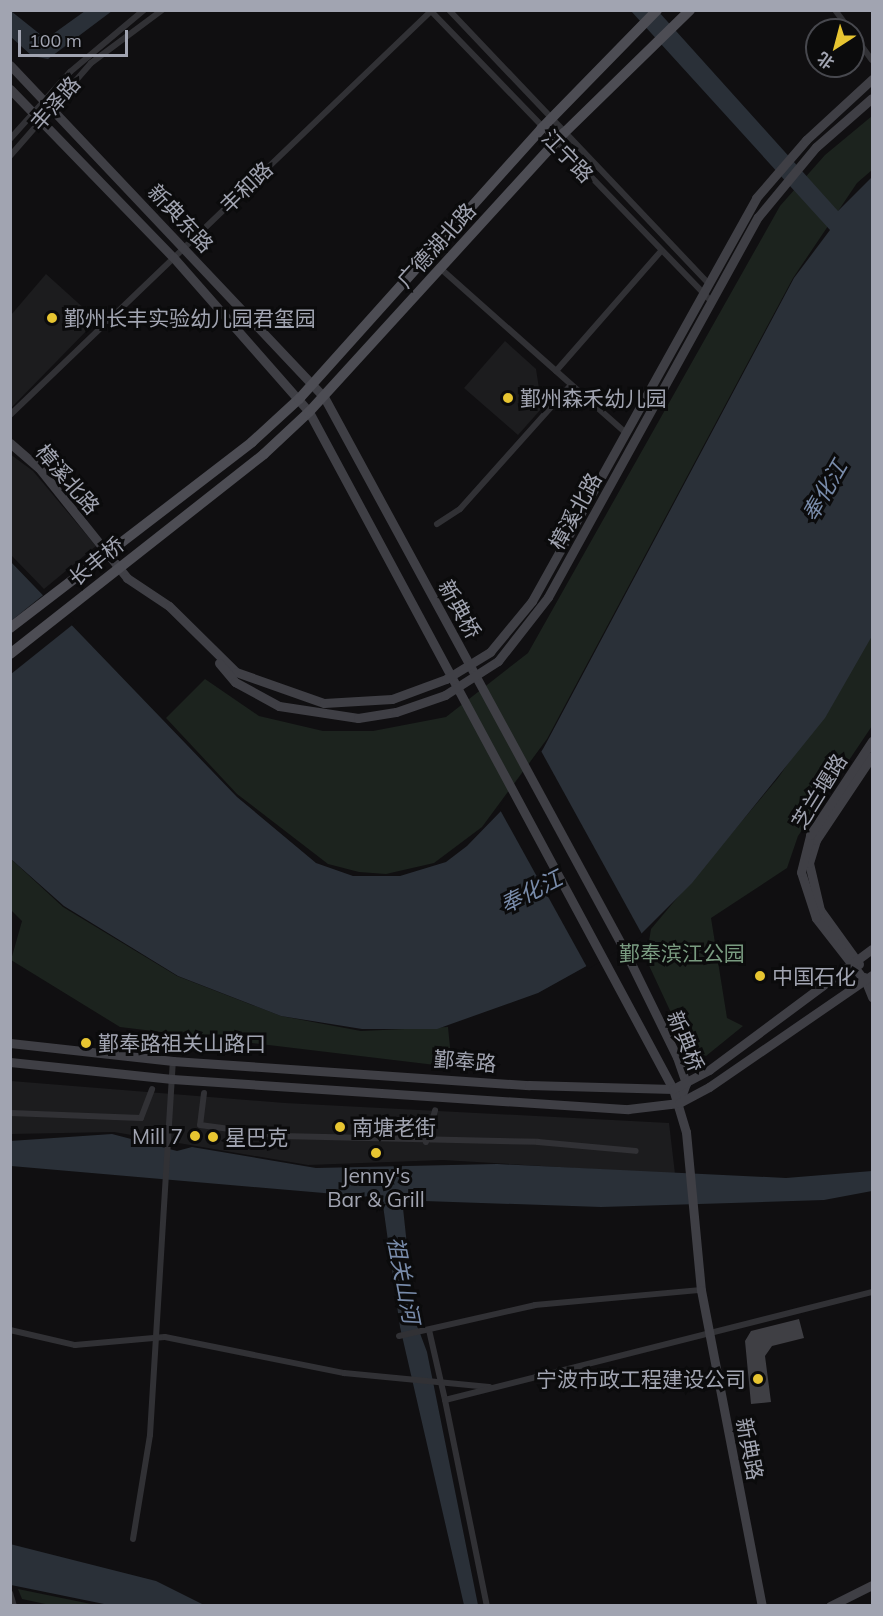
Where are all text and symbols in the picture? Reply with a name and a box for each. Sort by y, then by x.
scale bar [21,18,130,56]
north arrow [805,18,865,78]
text: 100 m [29,29,82,52]
text: 北 [813,48,838,74]
street label: 丰泽路 [25,71,85,135]
street label: 江宁路 [537,125,599,187]
street label: 丰和路 [215,156,277,218]
street label: 新典东路 [143,179,219,257]
street label: 广德湖北路 [392,198,480,292]
place label: 鄞州长丰实验幼儿园君玺园 [64,305,316,331]
marker: 鄞州长丰实验幼儿园君玺园 [45,311,59,325]
place label: 鄞州森禾幼儿园 [520,385,667,411]
marker: 鄞州森禾幼儿园 [501,391,515,405]
street label: 樟溪北路 [31,439,105,519]
water label: 奉化江 [797,456,853,526]
street label: 樟溪北路 [544,468,606,554]
street label: 长丰桥 [64,531,128,591]
street label: 新典桥 [434,575,486,643]
street label: 芝兰堰路 [786,749,852,833]
water label: 奉化江 [496,865,566,919]
park label: 鄞奉滨江公园 [619,940,745,966]
place label: 中国石化 [772,963,856,989]
marker: 中国石化 [753,969,767,983]
street label: 新典桥 [663,1007,709,1075]
place label: 鄞奉路祖关山路口 [98,1030,266,1056]
marker: 鄞奉路祖关山路口 [79,1036,93,1050]
street label: 鄞奉路 [433,1046,497,1076]
place label: 南塘老街 [352,1114,436,1140]
marker: 南塘老街 [333,1120,347,1134]
place label: Mill 7 [132,1123,183,1149]
place label: 星巴克 [225,1124,288,1150]
marker: Mill 7 [188,1129,202,1143]
marker: 星巴克 [206,1130,220,1144]
marker: Jenny's Bar & Grill [369,1146,383,1160]
place label: Jenny's Bar & Grill [327,1162,425,1212]
water label: 祖关山河 [382,1234,424,1326]
place label: 宁波市政工程建设公司 [536,1366,746,1392]
marker: 宁波市政工程建设公司 [751,1372,765,1386]
street label: 新典路 [732,1416,768,1482]

